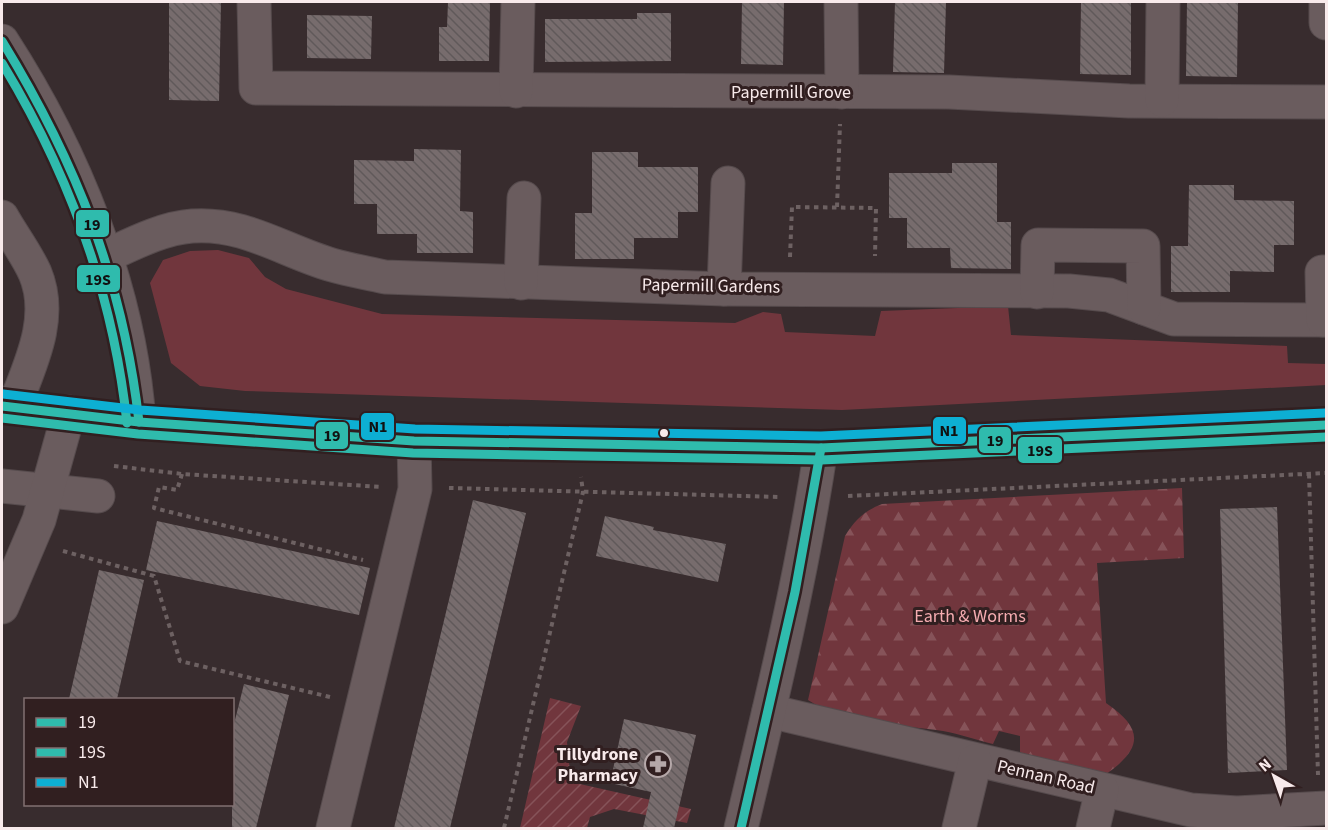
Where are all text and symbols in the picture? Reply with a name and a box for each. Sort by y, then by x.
street label: Papermill Grove [731,80,851,105]
line badge: 19 [75,209,110,238]
text: 19 [84,214,100,236]
line badge: 19S [76,264,121,293]
text: 19S [85,269,111,291]
street label: Papermill Gardens [642,272,780,300]
line badge: N1 [360,412,395,441]
text: N1 [368,416,388,438]
line badge: N1 [932,416,967,445]
text: N1 [939,420,959,442]
line badge: 19 [315,421,349,450]
text: 19 [324,425,340,447]
line badge: 19 [978,426,1012,454]
unlabelled marker [658,427,670,439]
text: 19 [987,430,1003,452]
line badge: 19S [1017,436,1063,464]
text: 19S [1027,440,1053,462]
park label: Earth & Worms [914,604,1026,629]
legend [24,698,234,806]
text: 19 [78,710,96,735]
text: 19S [78,740,106,765]
place label: Tillydrone Pharmacy [557,742,639,788]
north arrow [1244,746,1304,806]
pharmacy icon: Tillydrone Pharmacy [643,749,673,779]
text: N [1254,753,1276,777]
street label: Pennan Road [995,754,1097,800]
text: N1 [78,770,99,795]

